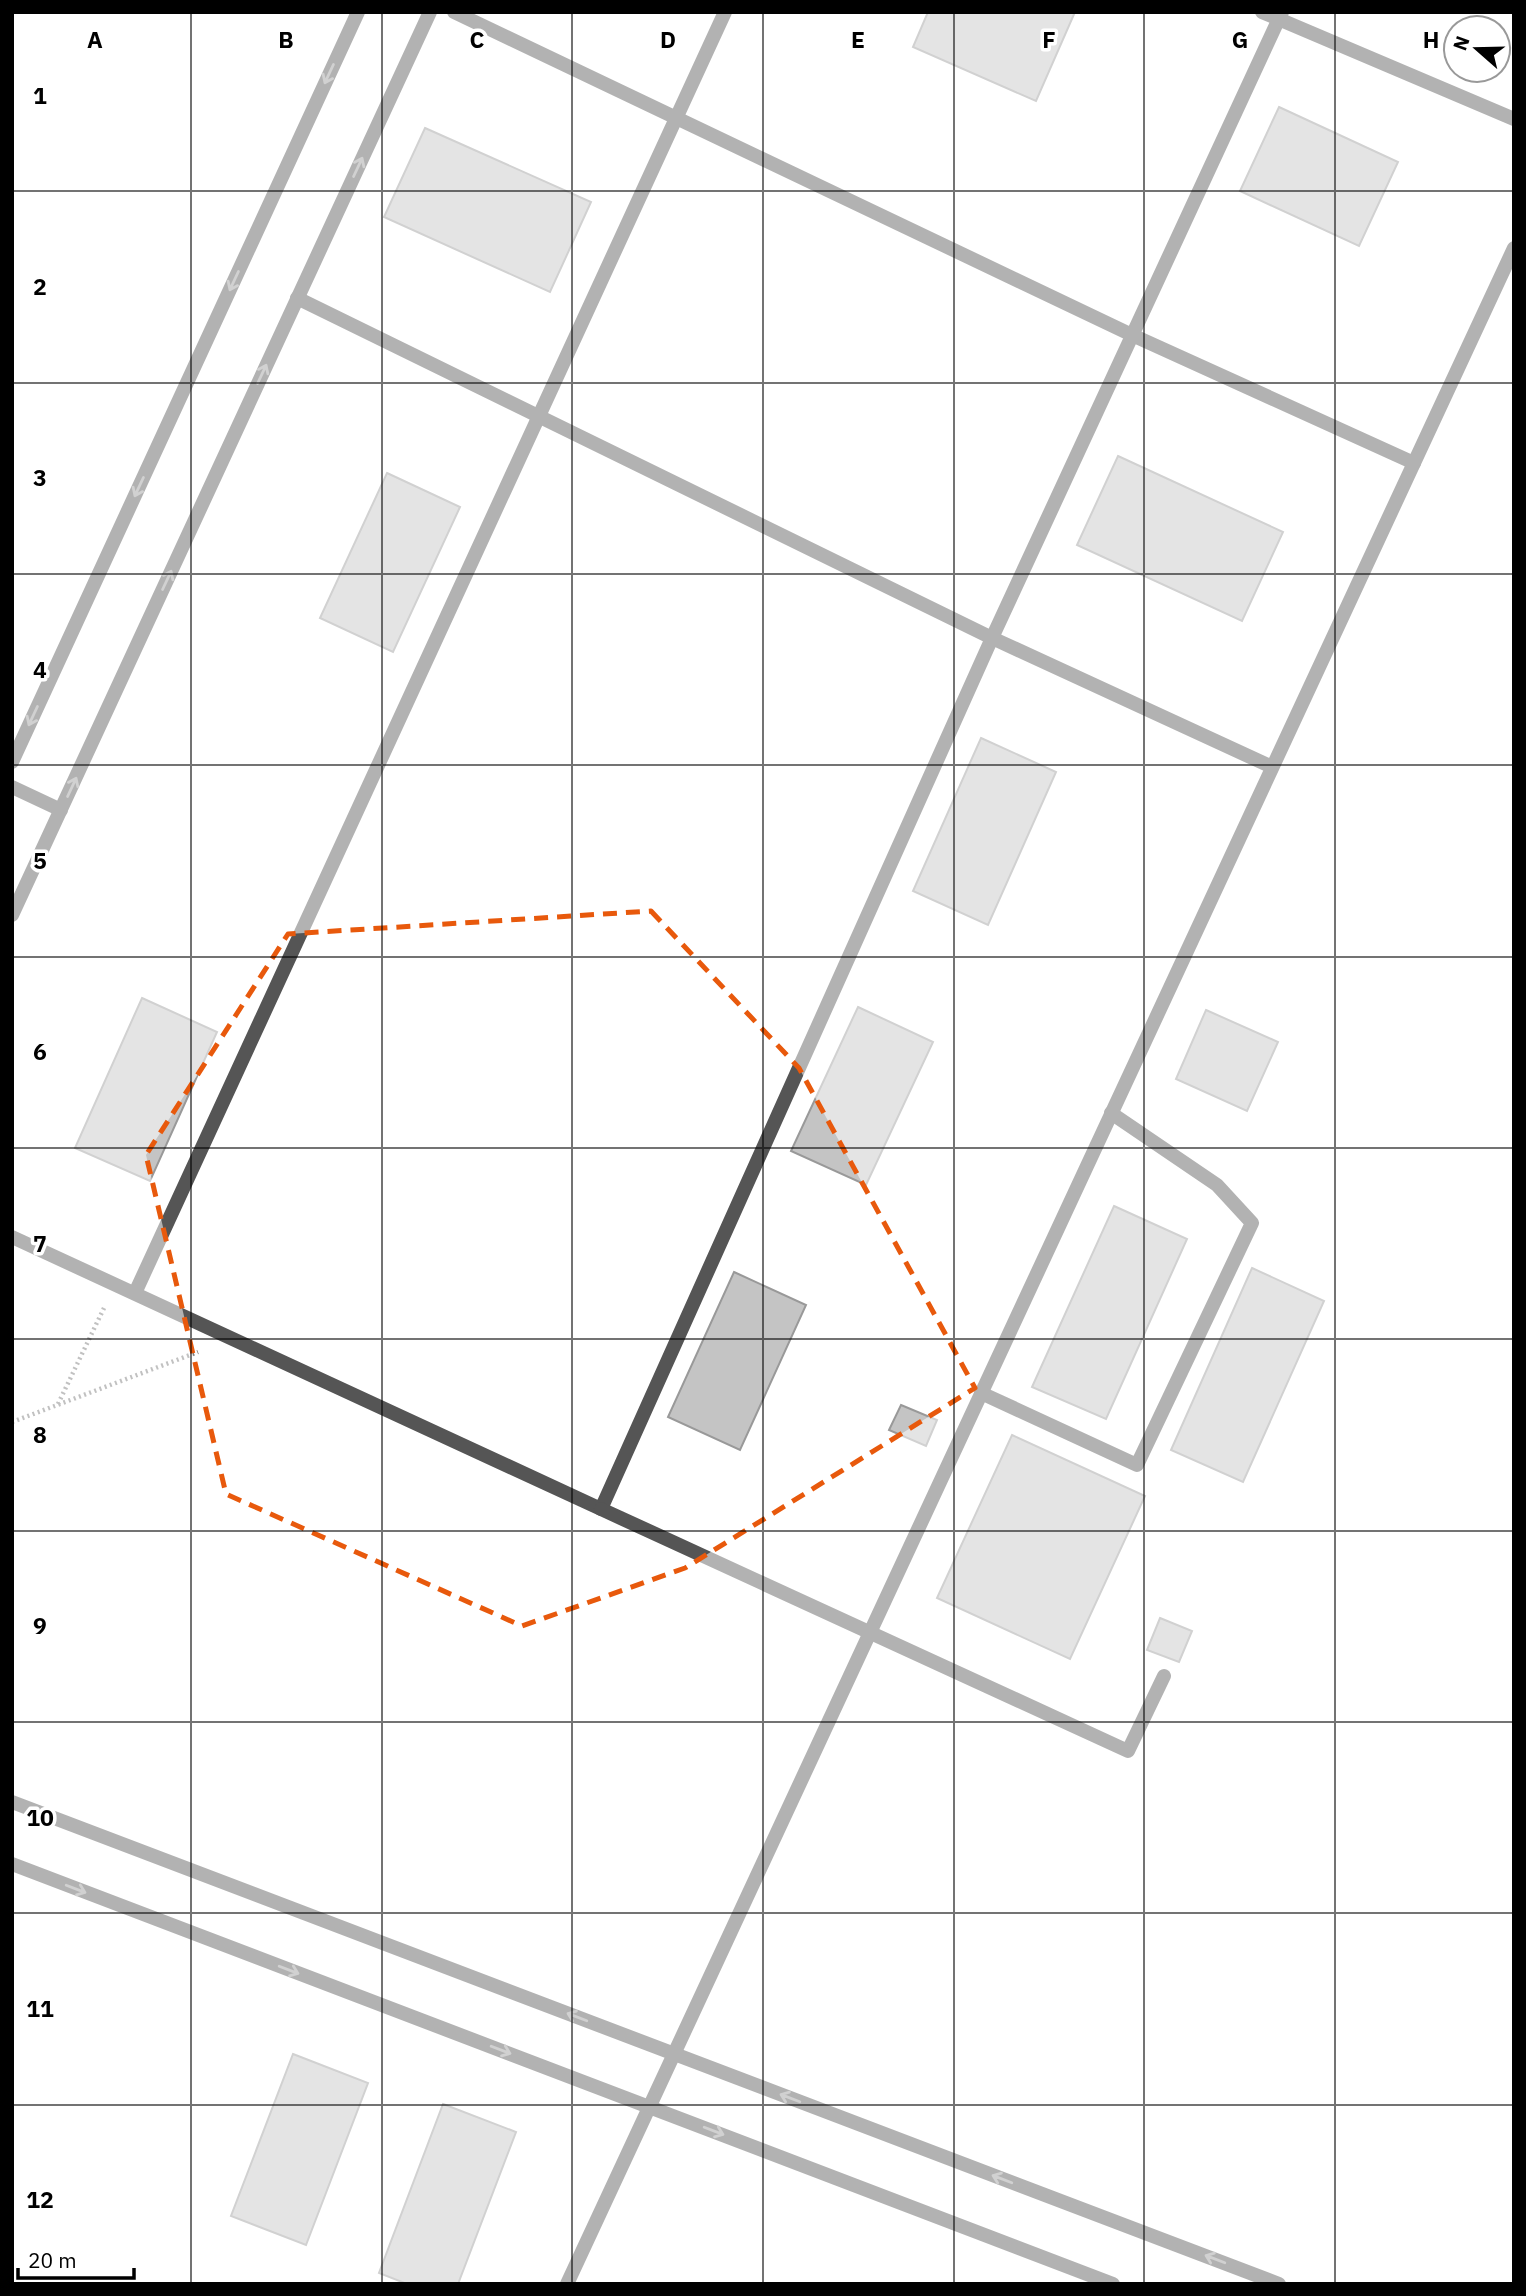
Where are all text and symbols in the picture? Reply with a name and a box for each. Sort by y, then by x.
north arrow [1442,14,1512,84]
text: A [87,24,103,54]
text: B [278,24,294,54]
text: C [470,24,485,54]
text: D [660,24,676,54]
text: E [851,24,865,54]
text: F [1042,24,1056,54]
text: G [1232,24,1248,54]
text: H [1423,24,1439,54]
text: N [1447,33,1475,54]
one-way arrow [322,63,335,84]
text: 1 [33,80,47,110]
one-way arrow [352,157,365,178]
one-way arrow [227,270,240,291]
text: 2 [33,271,47,301]
one-way arrow [256,364,270,385]
text: 3 [33,462,47,492]
one-way arrow [132,476,145,498]
one-way arrow [161,570,174,591]
text: 4 [33,654,47,684]
one-way arrow [26,705,40,726]
one-way arrow [65,777,79,798]
text: 5 [33,845,47,875]
text: 6 [33,1036,47,1066]
text: 7 [33,1228,47,1258]
text: 8 [33,1419,47,1449]
text: 9 [33,1610,47,1640]
text: 10 [26,1802,54,1832]
one-way arrow [65,1883,86,1896]
one-way arrow [277,1964,299,1977]
text: 11 [26,1993,54,2023]
one-way arrow [567,2009,589,2022]
one-way arrow [490,2045,512,2058]
one-way arrow [779,2090,801,2103]
one-way arrow [702,2126,724,2139]
one-way arrow [992,2171,1014,2184]
text: 12 [26,2184,54,2214]
scale bar [18,2236,133,2280]
text: 20 m [28,2246,77,2274]
one-way arrow [1205,2252,1226,2265]

